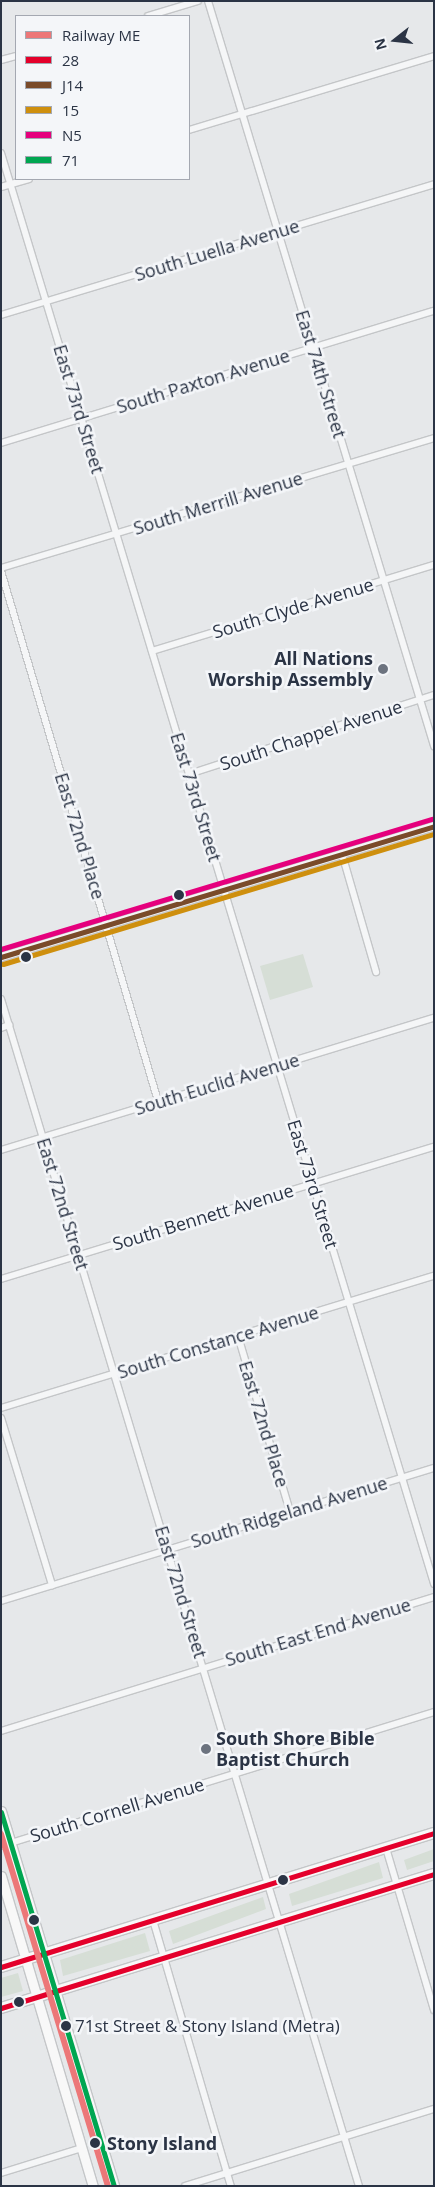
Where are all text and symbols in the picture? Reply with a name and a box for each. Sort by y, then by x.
legend [15,15,190,180]
north arrow [370,15,420,65]
text: Railway ME [62,25,140,45]
text: N [369,36,391,52]
text: 28 [62,50,79,70]
text: J14 [62,75,83,95]
text: 15 [62,100,79,120]
text: N5 [62,125,82,145]
text: 71 [62,150,79,170]
street label: South Luella Avenue [132,215,302,285]
street label: East 74th Street [291,307,351,441]
street label: East 73rd Street [49,342,109,476]
street label: South Paxton Avenue [114,344,292,418]
street label: South Merrill Avenue [131,467,305,539]
street label: South Clyde Avenue [210,573,376,643]
place label: All Nations Worship Assembly [208,648,373,691]
marker: All Nations Worship Assembly [377,663,389,675]
street label: South Chappel Avenue [217,695,405,775]
street label: East 73rd Street [166,730,226,864]
street label: East 72nd Place [51,770,109,902]
unlabelled marker [174,890,184,900]
unlabelled marker [21,952,31,962]
street label: South Euclid Avenue [132,1049,302,1119]
street label: East 73rd Street [283,1117,343,1251]
street label: East 72nd Street [33,1135,93,1273]
street label: South Bennett Avenue [110,1179,296,1255]
street label: South Constance Avenue [115,1301,321,1383]
street label: East 72nd Place [235,1358,293,1490]
street label: South Ridgeland Avenue [188,1472,390,1552]
street label: East 72nd Street [151,1523,211,1661]
street label: South East End Avenue [223,1593,413,1671]
place label: South Shore Bible Baptist Church [216,1728,375,1770]
marker: South Shore Bible Baptist Church [200,1743,212,1755]
street label: South Cornell Avenue [27,1773,207,1847]
unlabelled marker [278,1875,288,1885]
unlabelled marker [29,1915,39,1925]
unlabelled marker [14,1997,24,2007]
place label: 71st Street & Stony Island (Metra) [75,2016,340,2036]
marker: 71st Street & Stony Island (Metra) [61,2021,71,2031]
place label: Stony Island [107,2132,217,2154]
marker: Stony Island [87,2135,103,2151]

